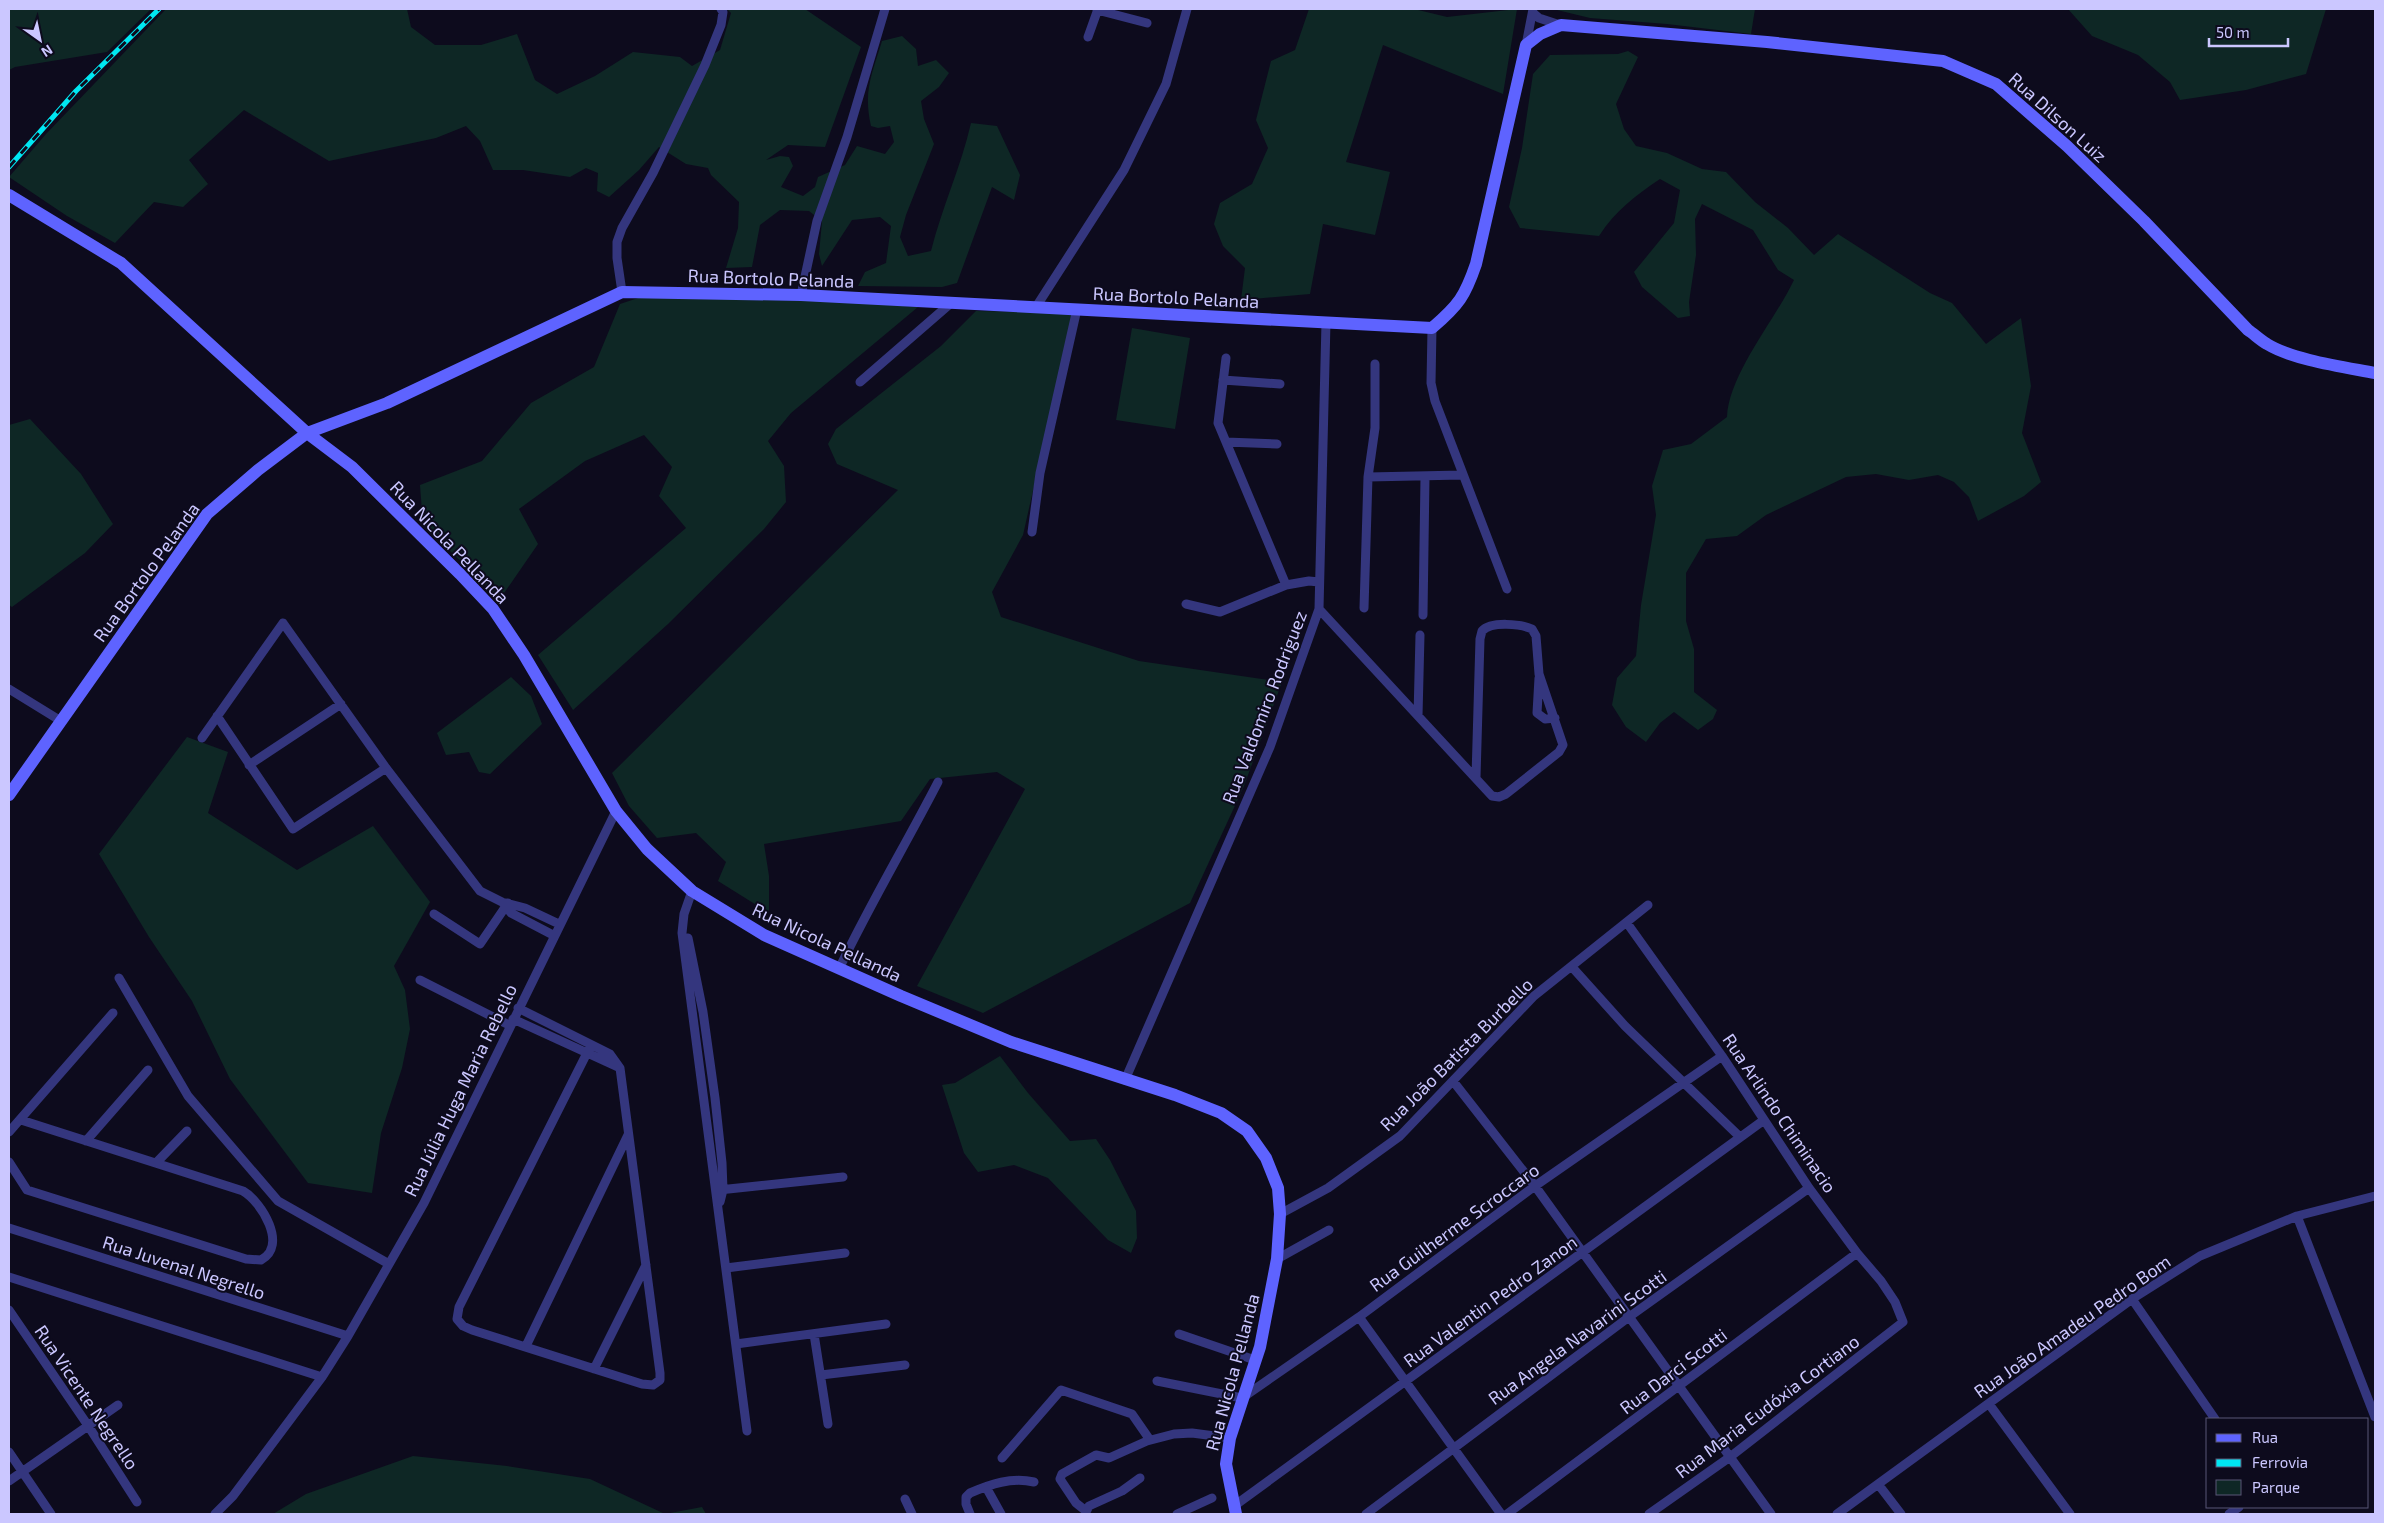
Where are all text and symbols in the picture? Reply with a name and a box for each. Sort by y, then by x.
north arrow [15,15,65,65]
scale bar [2209,15,2288,47]
text: 50 m [2216,23,2250,41]
text: N [38,41,56,61]
street label: Rua Dilson Luiz [2005,67,2111,167]
street label: Rua Bortolo Pelanda [687,264,855,292]
street label: Rua Bortolo Pelanda [1092,282,1260,312]
street label: Rua Nicola Pellanda [386,476,514,608]
street label: Rua Bortolo Pelanda [88,498,204,646]
street label: Rua Valdomiro Rodriguez [1217,607,1311,807]
street label: Rua Nicola Pellanda [749,898,905,986]
street label: Rua João Batista Burbello [1375,973,1537,1135]
street label: Rua Júlia Huga Maria Rebello [399,980,521,1200]
street label: Rua Arlindo Chiminacio [1719,1029,1841,1197]
street label: Rua Guilherme Scroccaro [1365,1158,1543,1296]
street label: Rua Juvenal Negrello [100,1230,268,1304]
street label: Rua Valentin Pedro Zanon [1399,1231,1581,1371]
street label: Rua João Amadeu Pedro Bom [1969,1250,2175,1402]
street label: Rua Angela Navarini Scotti [1484,1265,1670,1409]
street label: Rua Nicola Pellanda [1200,1291,1264,1453]
street label: Rua Vicente Negrello [30,1321,144,1473]
street label: Rua Darci Scotti [1615,1324,1731,1418]
street label: Rua Maria Eudóxia Cortiano [1671,1330,1863,1482]
legend [2206,1418,2369,1508]
text: Rua [2252,1428,2278,1446]
text: Ferrovia [2252,1453,2308,1471]
text: Parque [2252,1478,2300,1496]

